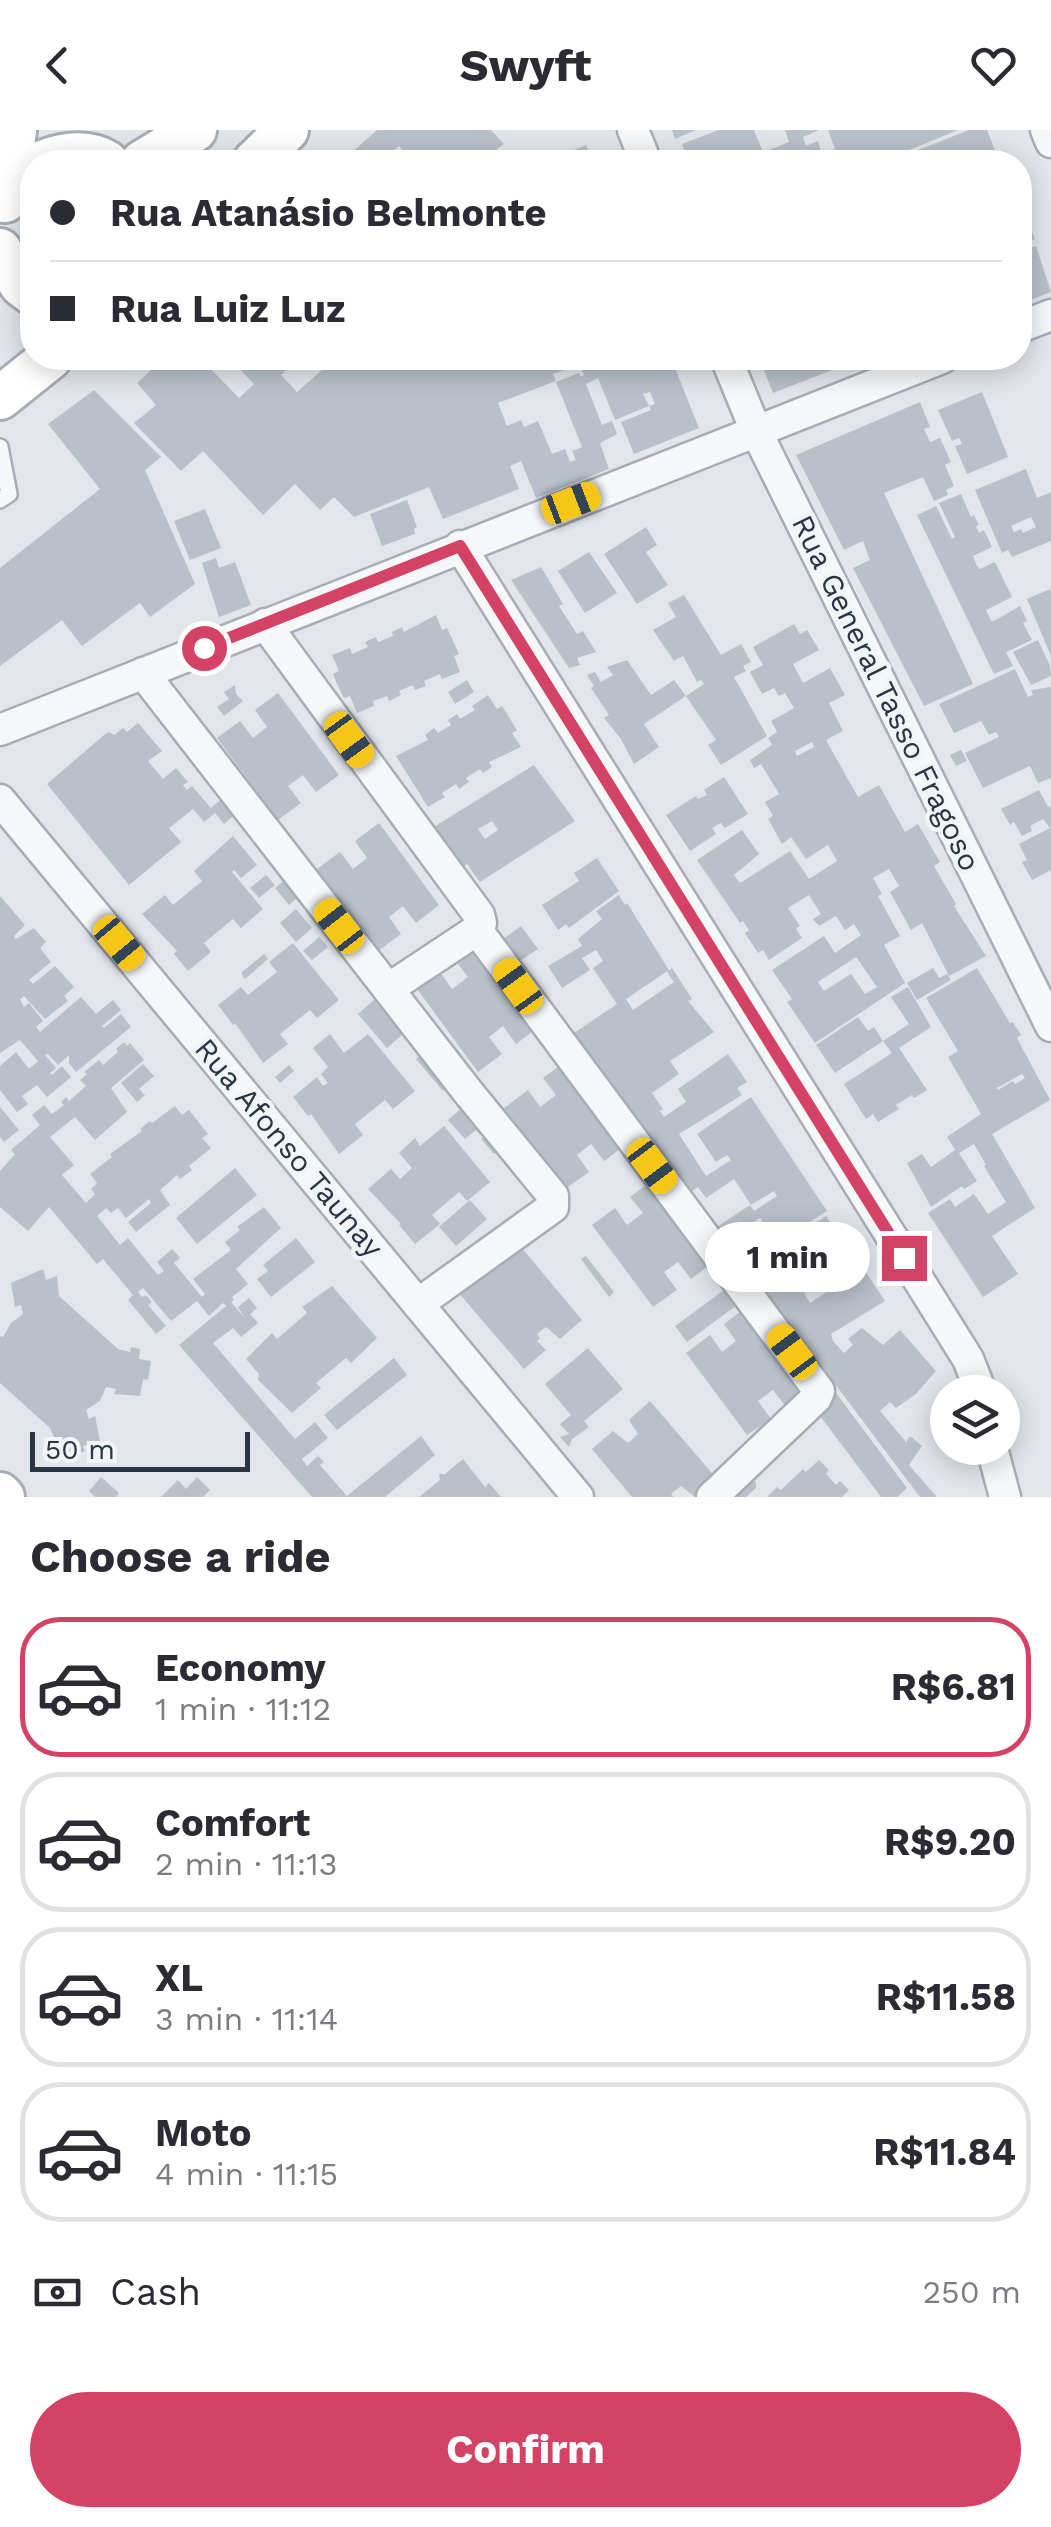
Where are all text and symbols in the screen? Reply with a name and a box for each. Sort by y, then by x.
icon: back [30,38,85,93]
icon: heart [966,38,1021,93]
text: Swyft [460,39,591,92]
text: Rua Atanásio Belmonte [110,191,546,235]
text: Rua Luiz Luz [110,287,346,331]
car [538,478,604,528]
street label: Rua General Tasso Fragoso [785,509,988,876]
route start [182,626,227,671]
car [319,707,379,773]
car [309,893,369,959]
car [88,910,150,976]
car [488,953,548,1019]
street label: Rua Afonso Taunay [188,1031,391,1264]
car [622,1133,682,1199]
callout: 1 min [704,1223,869,1293]
route end [882,1236,927,1281]
text: 1 min [746,1238,829,1276]
car [762,1319,822,1385]
map controls [930,1375,1020,1465]
button: layers [930,1375,1020,1465]
scale bar [30,1427,250,1472]
text: 50 m [45,1433,115,1466]
text: Choose a ride [30,1530,330,1583]
icon: car [35,1642,125,1732]
text: Economy [155,1646,326,1690]
text: R$6.81 [891,1665,1016,1709]
text: 1 min · 11:12 [155,1690,331,1728]
icon: car [35,1797,125,1887]
text: Comfort [155,1801,310,1845]
text: R$9.20 [884,1820,1016,1864]
text: 2 min · 11:13 [155,1845,337,1883]
icon: car [35,1952,125,2042]
text: XL [155,1956,203,2000]
text: R$11.58 [876,1975,1016,2019]
text: 3 min · 11:14 [155,2000,338,2038]
icon: car [35,2107,125,2197]
text: Moto [155,2111,251,2155]
text: R$11.84 [873,2130,1016,2174]
text: 4 min · 11:15 [155,2155,338,2193]
icon: cash [30,2265,85,2320]
text: Cash [110,2270,201,2314]
text: 250 m [922,2273,1021,2311]
button: Confirm [30,2392,1021,2507]

